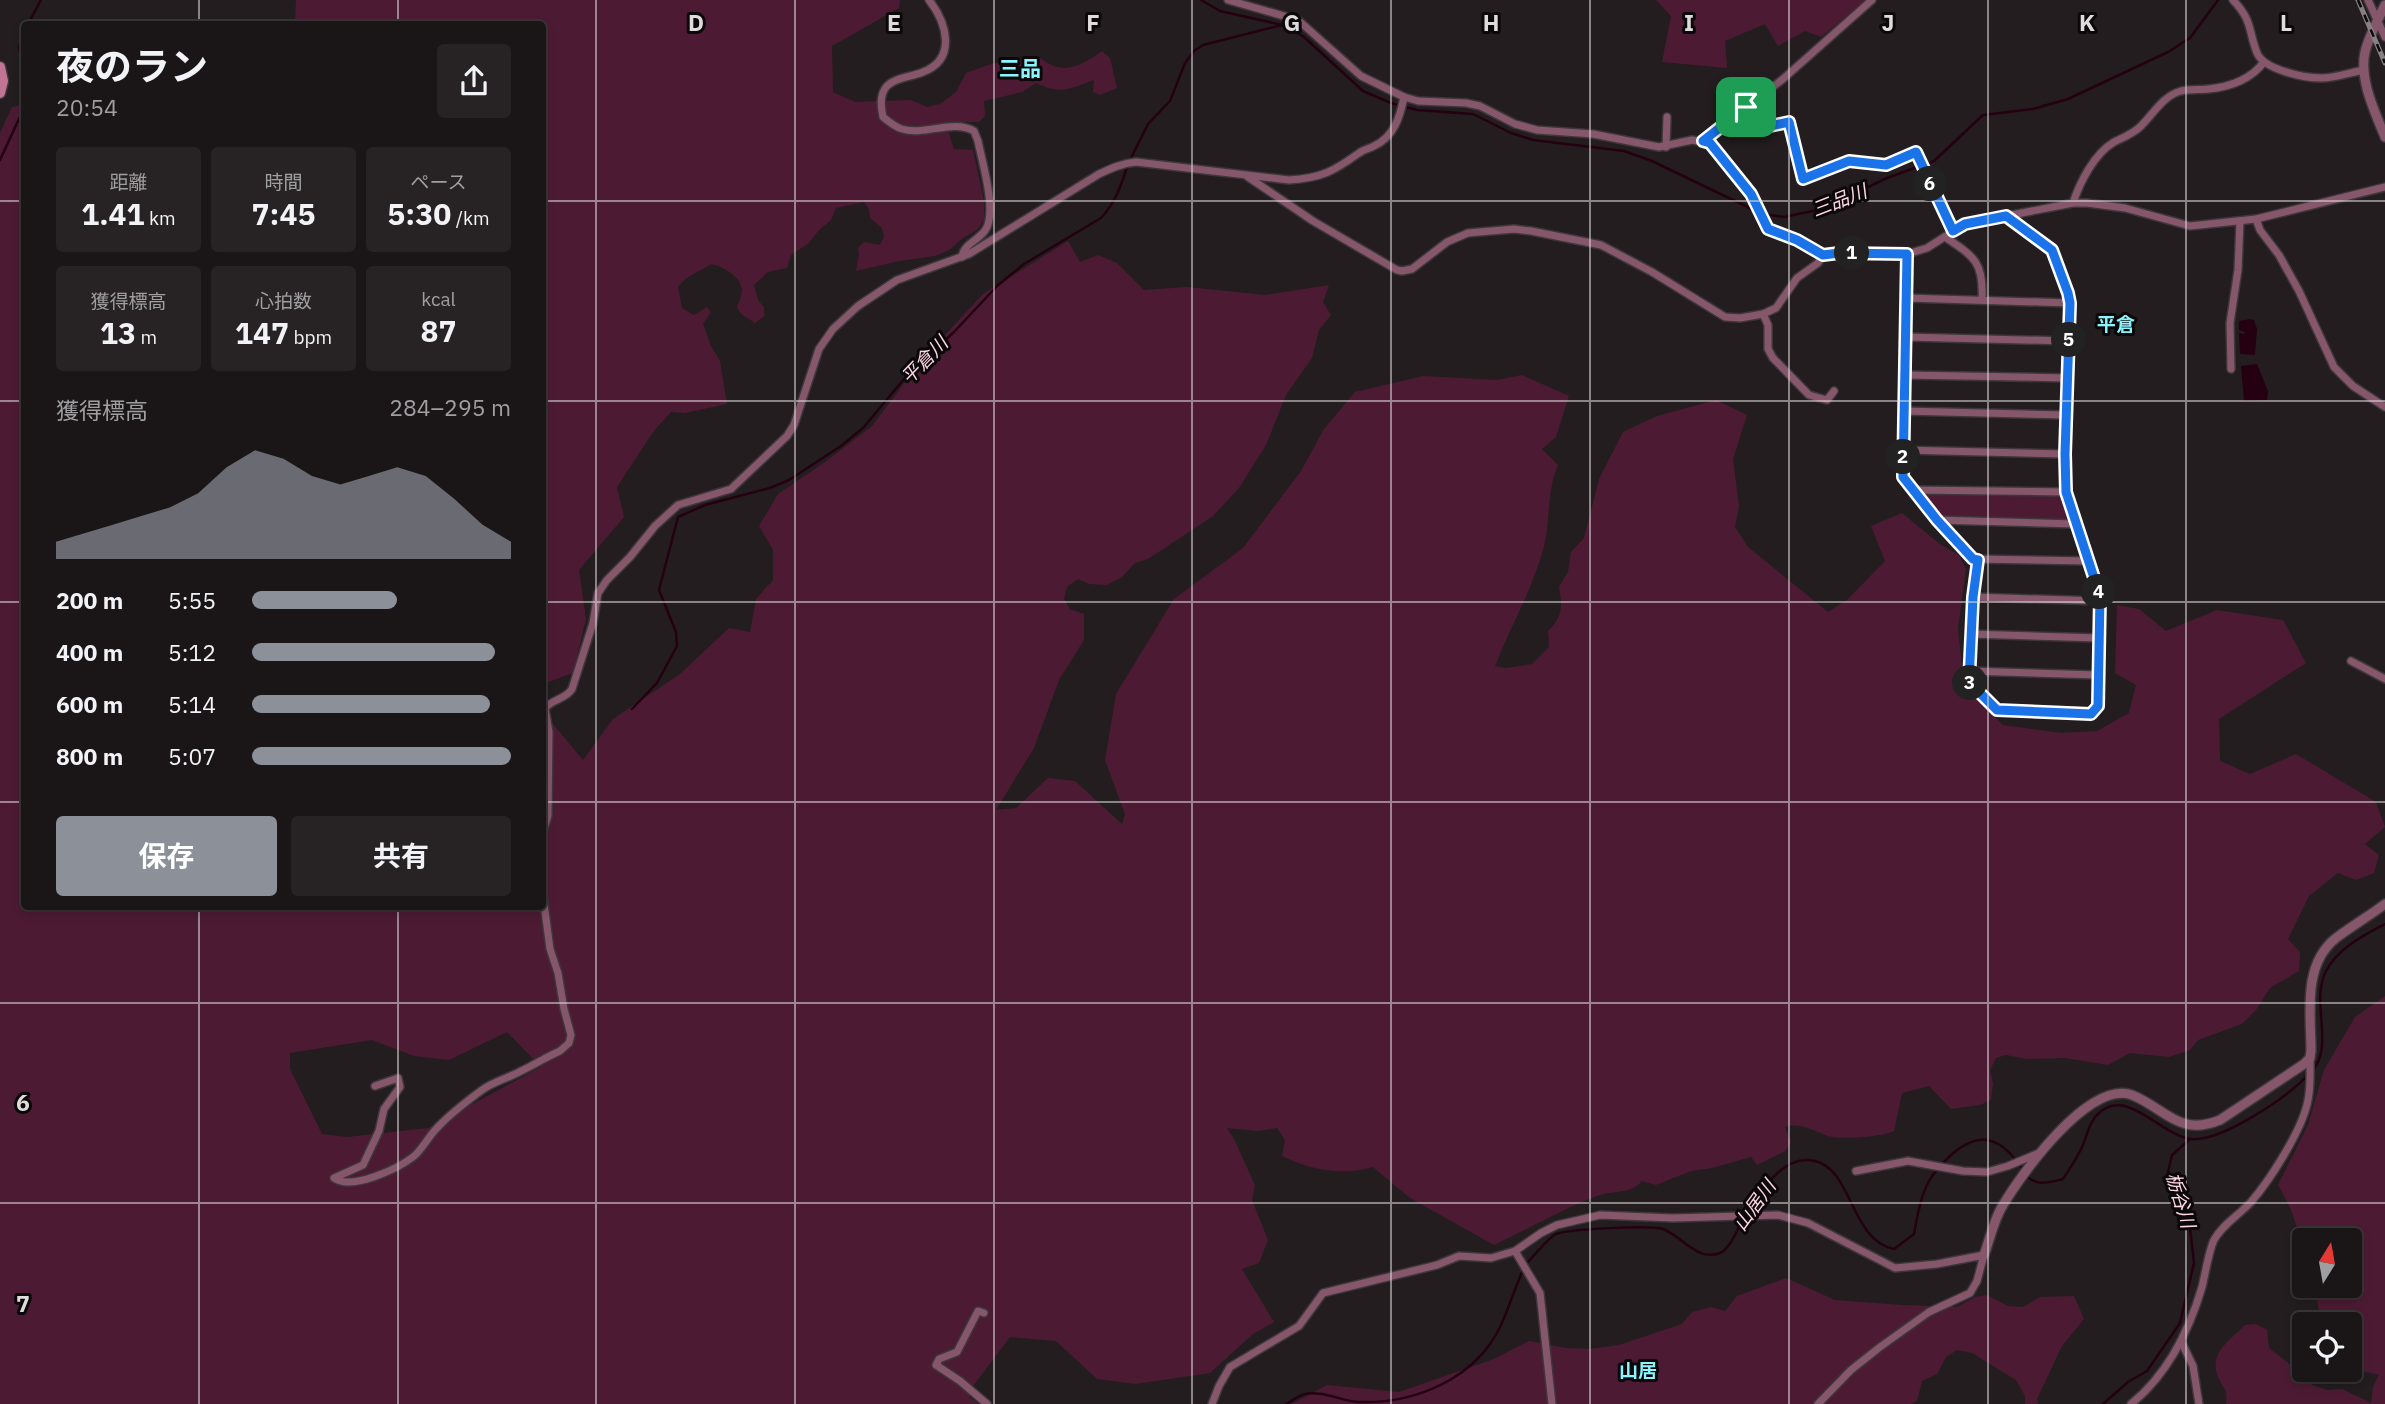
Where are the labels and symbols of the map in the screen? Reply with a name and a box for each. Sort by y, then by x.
text: D [688,7,704,37]
text: E [887,7,901,37]
text: F [1086,7,1100,37]
text: G [1284,7,1300,37]
text: H [1483,7,1499,37]
text: I [1684,7,1694,37]
text: J [1882,7,1894,37]
text: K [2079,7,2095,37]
text: L [2280,7,2292,37]
district label: 三品 [999,54,1041,82]
pin [1716,77,1776,137]
pin: 6 [1912,166,1948,202]
water label: 三品川 [1808,178,1872,221]
pin: 1 [1834,236,1870,270]
district label: 平倉 [2097,312,2135,336]
pin: 5 [2052,322,2086,358]
water label: 平倉川 [896,330,954,389]
pin: 2 [1885,440,1920,475]
pin: 4 [2082,574,2116,610]
pin: 3 [1952,666,1988,700]
text: 6 [16,1087,30,1117]
water label: 栃谷川 [2161,1169,2201,1233]
water label: 山居川 [1728,1173,1782,1235]
north arrow [2292,1228,2362,1298]
text: 7 [16,1288,30,1318]
district label: 山居 [1619,1358,1657,1382]

